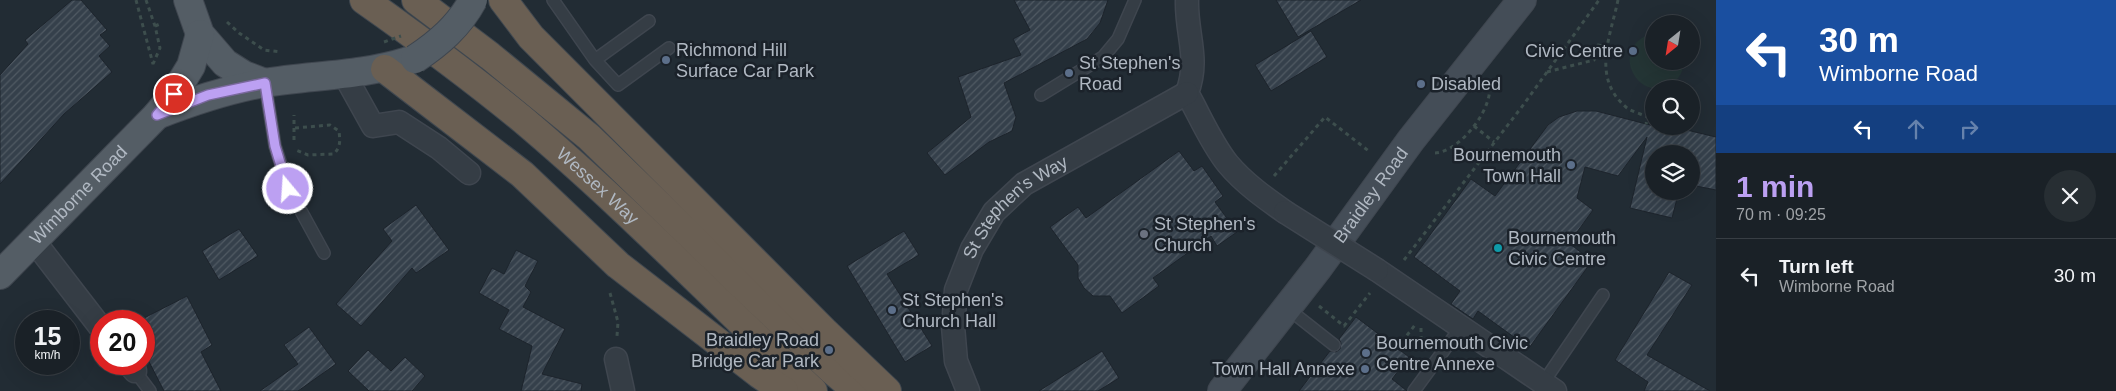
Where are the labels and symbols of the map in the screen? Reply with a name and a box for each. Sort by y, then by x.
north arrow [1645,15,1700,70]
place label: Richmond Hill Surface Car Park [676,40,815,81]
place label: Civic Centre [1525,41,1623,61]
marker: Civic Centre [1627,45,1639,57]
place label: St Stephen's Road [1079,53,1181,94]
marker: Richmond Hill Surface Car Park [660,54,672,66]
marker: St Stephen's Road [1063,67,1075,79]
pin [153,73,195,115]
place label: Disabled [1431,74,1501,94]
marker: Disabled [1415,78,1427,90]
street label: Wimborne Road [26,142,131,249]
street label: Wessex Way [553,144,643,229]
street label: Braidley Road [1330,144,1412,247]
place label: Bournemouth Town Hall [1453,145,1561,186]
street label: St Stephen's Way [959,152,1071,262]
marker: Bournemouth Town Hall [1565,159,1577,171]
position arrow [261,162,313,214]
place label: St Stephen's Church [1154,214,1256,255]
marker: St Stephen's Church [1138,228,1150,240]
place label: Bournemouth Civic Centre [1508,228,1616,269]
marker: Bournemouth Civic Centre [1492,242,1504,254]
place label: St Stephen's Church Hall [902,290,1004,331]
marker: St Stephen's Church Hall [886,304,898,316]
speed limit sign: 20 [90,310,155,375]
place label: Braidley Road Bridge Car Park [691,330,820,371]
place label: Bournemouth Civic Centre Annexe [1376,333,1528,374]
marker: Braidley Road Bridge Car Park [823,344,835,356]
marker: Bournemouth Civic Centre Annexe [1360,347,1372,359]
place label: Town Hall Annexe [1212,359,1355,379]
marker: Town Hall Annexe [1359,363,1371,375]

